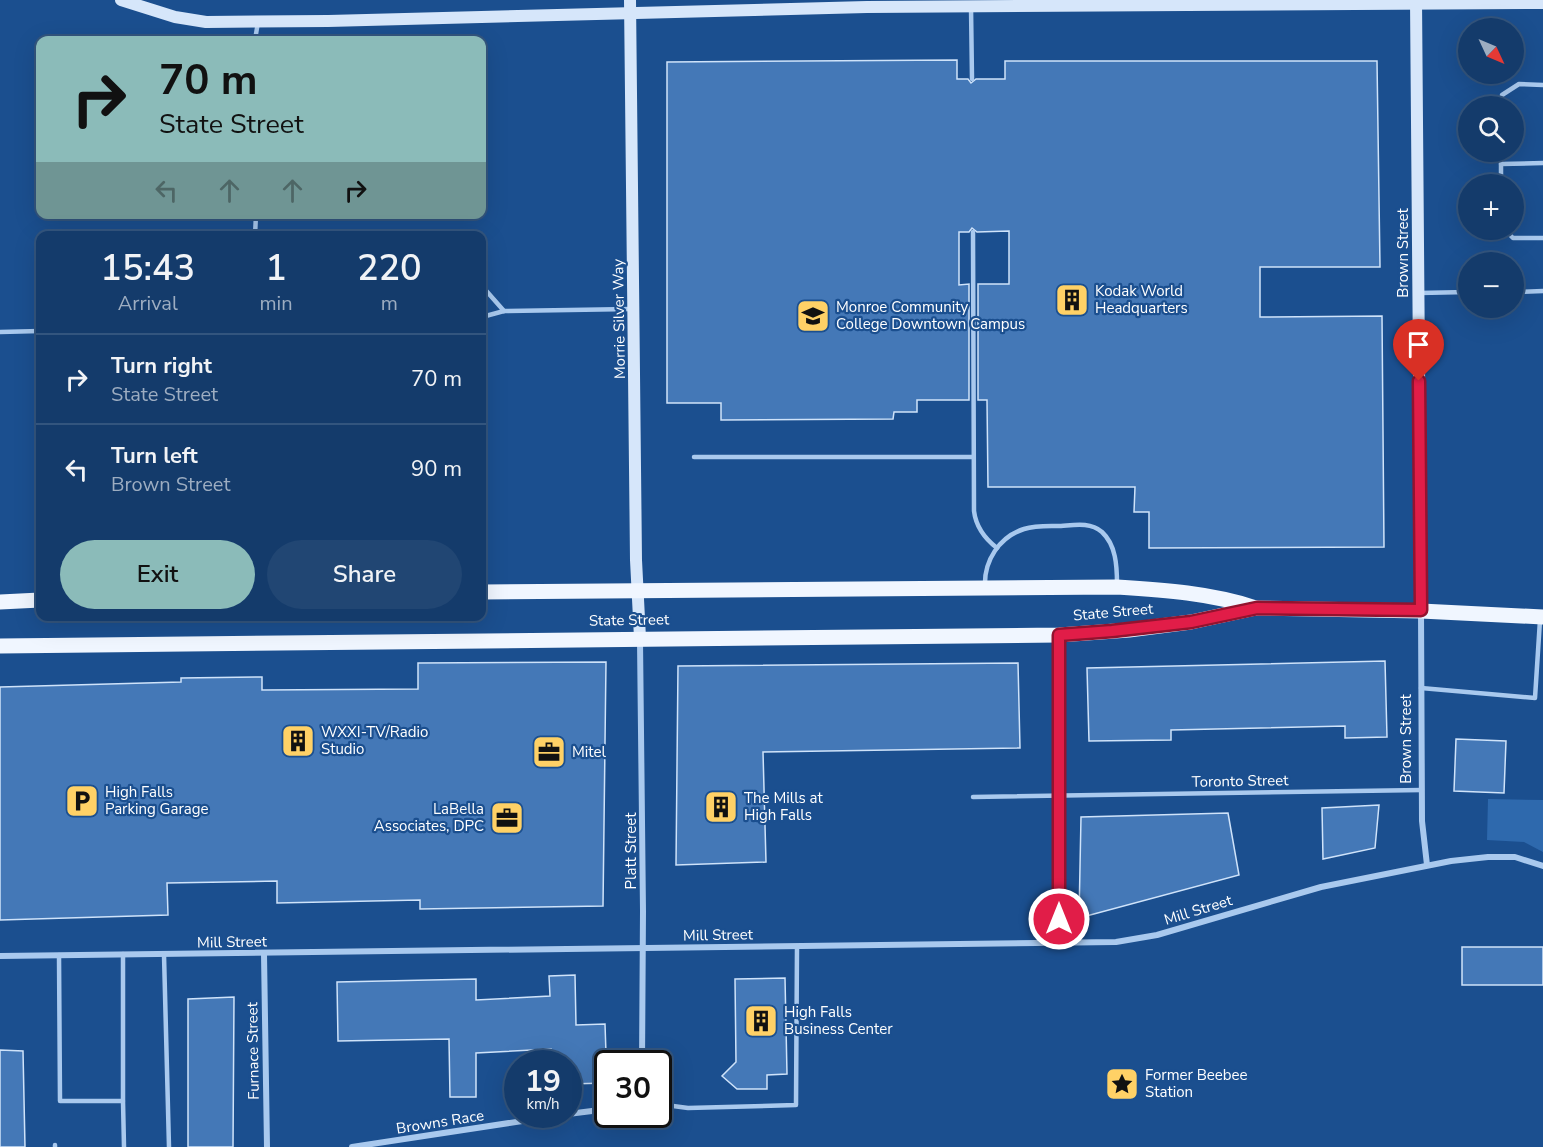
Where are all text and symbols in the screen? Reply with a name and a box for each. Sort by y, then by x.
north arrow [1458,18,1524,84]
map controls [1458,18,1524,318]
text: 70 m [159,52,258,109]
icon: right [60,60,138,138]
button: search [1458,96,1524,162]
text: State Street [159,106,304,143]
icon: left [150,174,183,207]
icon: ahead [213,174,246,207]
icon: ahead [276,174,309,207]
icon: right [339,174,372,207]
button: + [1458,174,1524,240]
street label: Brown Street [1393,207,1413,298]
text: 15:43 [100,244,195,293]
text: 1 [265,244,287,293]
text: 220 [357,244,422,293]
button: − [1458,252,1524,318]
street label: Morrie Silver Way [608,258,630,379]
place label: Kodak World Headquarters [1095,281,1188,318]
building icon: Kodak World Headquarters [1054,282,1090,318]
text: Arrival [118,290,178,317]
text: min [260,290,293,317]
text: m [381,290,398,317]
place label: Monroe Community College Downtown Campus [836,297,1025,334]
school or university icon: Monroe Community College Downtown Campus [795,298,831,334]
pin [1393,319,1444,381]
icon: arrive [1402,328,1435,361]
text: Turn right [111,351,212,381]
icon: right [60,363,93,396]
text: 70 m [411,364,462,394]
text: State Street [111,381,218,408]
text: Turn left [111,441,198,471]
icon: left [60,453,93,486]
text: 90 m [411,454,462,484]
text: Brown Street [111,471,230,498]
button: Exit [60,540,255,609]
button: Share [267,540,462,609]
street label: State Street [1072,598,1155,625]
street label: State Street [589,609,670,631]
street label: Brown Street [1396,693,1416,784]
place label: WXXI-TV/Radio Studio [321,722,428,759]
building icon: WXXI-TV/Radio Studio [280,723,316,759]
office icon: Mitel [531,734,567,770]
place label: Mitel [572,742,606,762]
street label: Toronto Street [1192,770,1289,792]
place label: High Falls Parking Garage [105,782,208,819]
parking icon: High Falls Parking Garage [64,783,100,819]
place label: The Mills at High Falls [744,788,824,825]
building icon: The Mills at High Falls [703,789,739,825]
place label: LaBella Associates, DPC [374,799,484,836]
office icon: LaBella Associates, DPC [489,800,525,836]
street label: Platt Street [621,812,641,889]
position arrow [1027,887,1091,951]
street label: Mill Street [1162,890,1235,930]
street label: Mill Street [683,924,754,946]
street label: Mill Street [197,931,268,953]
street label: Furnace Street [242,1001,264,1100]
place label: High Falls Business Center [784,1002,893,1039]
building icon: High Falls Business Center [743,1003,779,1039]
speed limit sign: 30 [594,1050,672,1128]
text: 19 [525,1061,561,1102]
place label: Former Beebee Station [1145,1065,1248,1102]
place icon: Former Beebee Station [1104,1066,1140,1102]
text: km/h [526,1094,560,1114]
street label: Browns Race [395,1105,485,1139]

